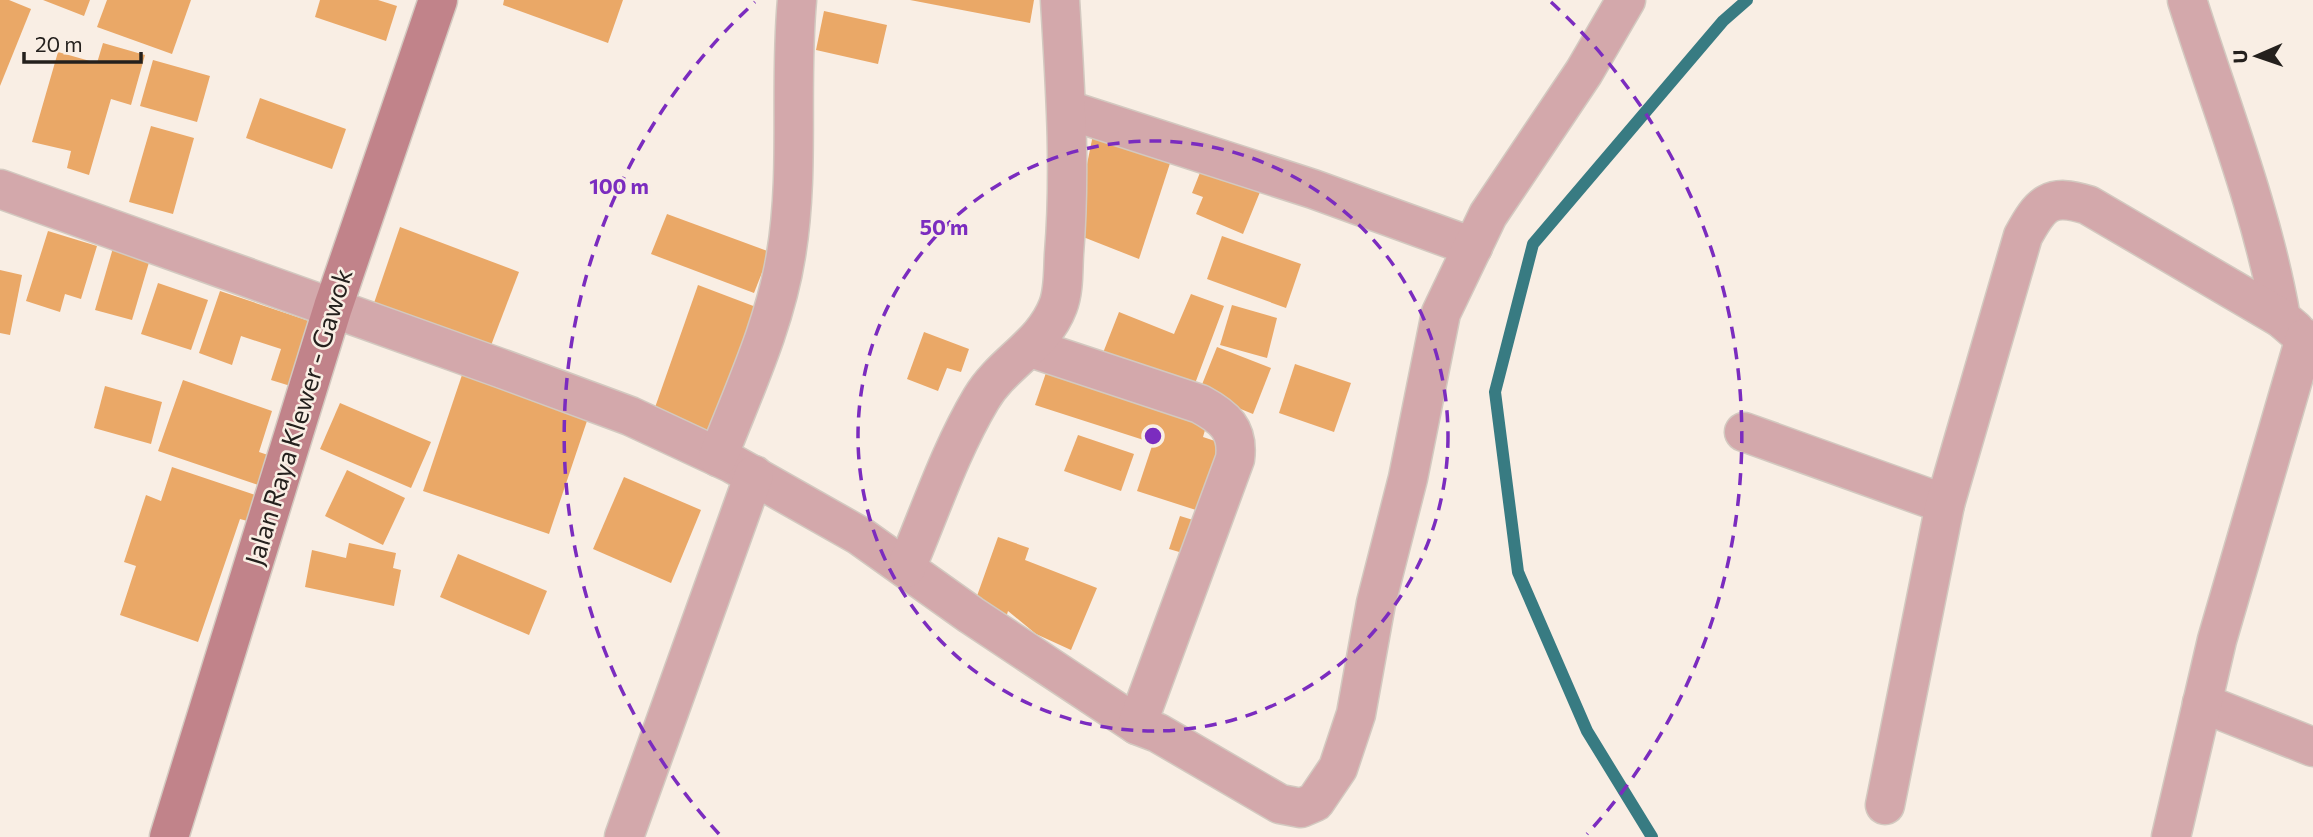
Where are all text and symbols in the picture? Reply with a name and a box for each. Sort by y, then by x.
scale bar [24,21,142,65]
north arrow [2222,21,2292,91]
text: 20 m [35,31,83,56]
text: U [2228,49,2251,64]
text: 100 m [589,173,649,198]
text: 50 m [920,214,968,239]
street label: Jalan Raya Klewer - Gawok [238,264,358,569]
centre of rings [1141,424,1165,448]

